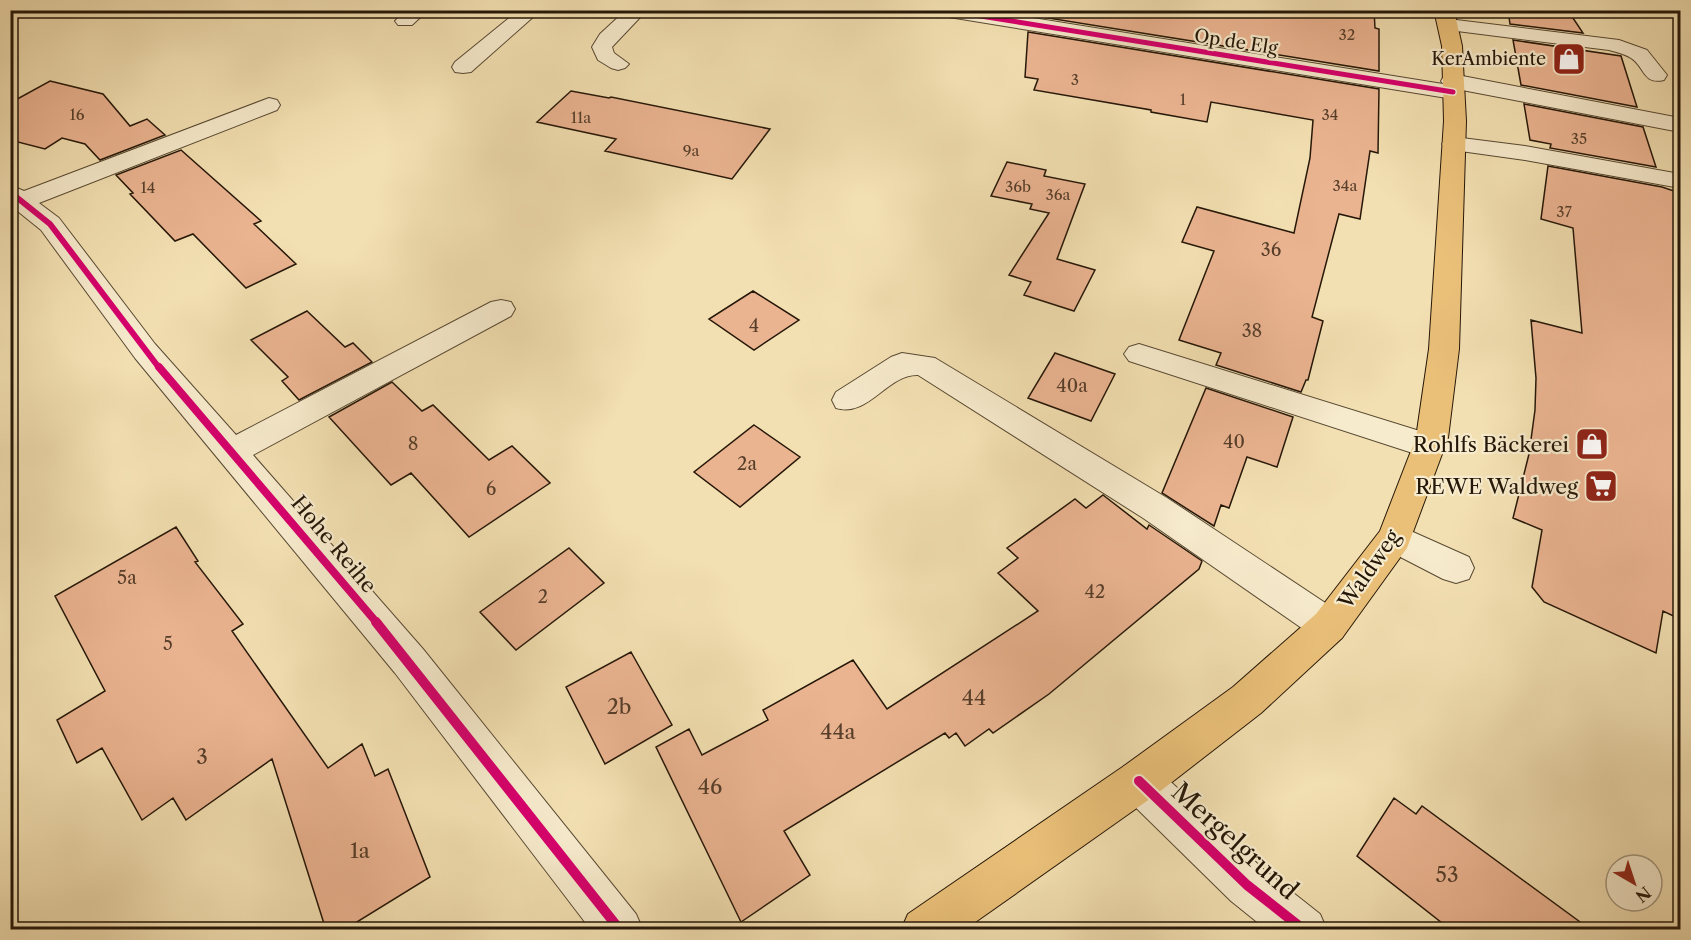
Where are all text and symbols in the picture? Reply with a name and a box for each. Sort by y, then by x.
street label: Op de Elg [1193,25,1280,60]
house number: 32 [1339,25,1355,44]
shop icon: KerAmbiente [1551,41,1587,77]
place label: KerAmbiente [1431,48,1546,70]
house number: 3 [1071,70,1079,89]
house number: 1 [1180,90,1187,109]
house number: 16 [69,105,85,124]
house number: 34 [1322,105,1338,124]
house number: 11a [571,108,591,127]
house number: 35 [1571,129,1587,148]
house number: 9a [683,141,699,160]
house number: 34a [1333,176,1358,195]
house number: 36b [1005,177,1031,196]
house number: 14 [141,178,155,197]
house number: 36a [1046,185,1071,204]
house number: 37 [1556,202,1572,221]
house number: 36 [1261,239,1281,261]
house number: 4 [749,315,759,337]
house number: 38 [1242,320,1262,342]
house number: 40a [1056,375,1088,397]
shop icon: Rohlfs Bäckerei [1574,426,1610,462]
house number: 40 [1223,431,1245,453]
place label: Rohlfs Bäckerei [1413,432,1569,457]
house number: 8 [408,433,418,455]
house number: 2a [737,453,757,475]
supermarket icon: REWE Waldweg [1583,468,1619,504]
place label: REWE Waldweg [1415,474,1579,499]
house number: 6 [486,478,496,500]
street label: Hohe Reihe [286,490,382,598]
street label: Waldweg [1332,524,1406,614]
house number: 5a [117,567,137,589]
house number: 42 [1085,581,1105,603]
house number: 2 [538,586,548,608]
house number: 5 [163,633,173,655]
house number: 44 [962,685,986,710]
house number: 2b [607,694,631,719]
house number: 44a [820,719,857,744]
house number: 3 [196,744,208,769]
house number: 46 [698,774,722,799]
street label: Mergelgrund [1165,776,1305,906]
house number: 1a [350,838,371,863]
north arrow [1604,853,1664,913]
house number: 53 [1436,862,1458,887]
text: N [1632,883,1655,907]

